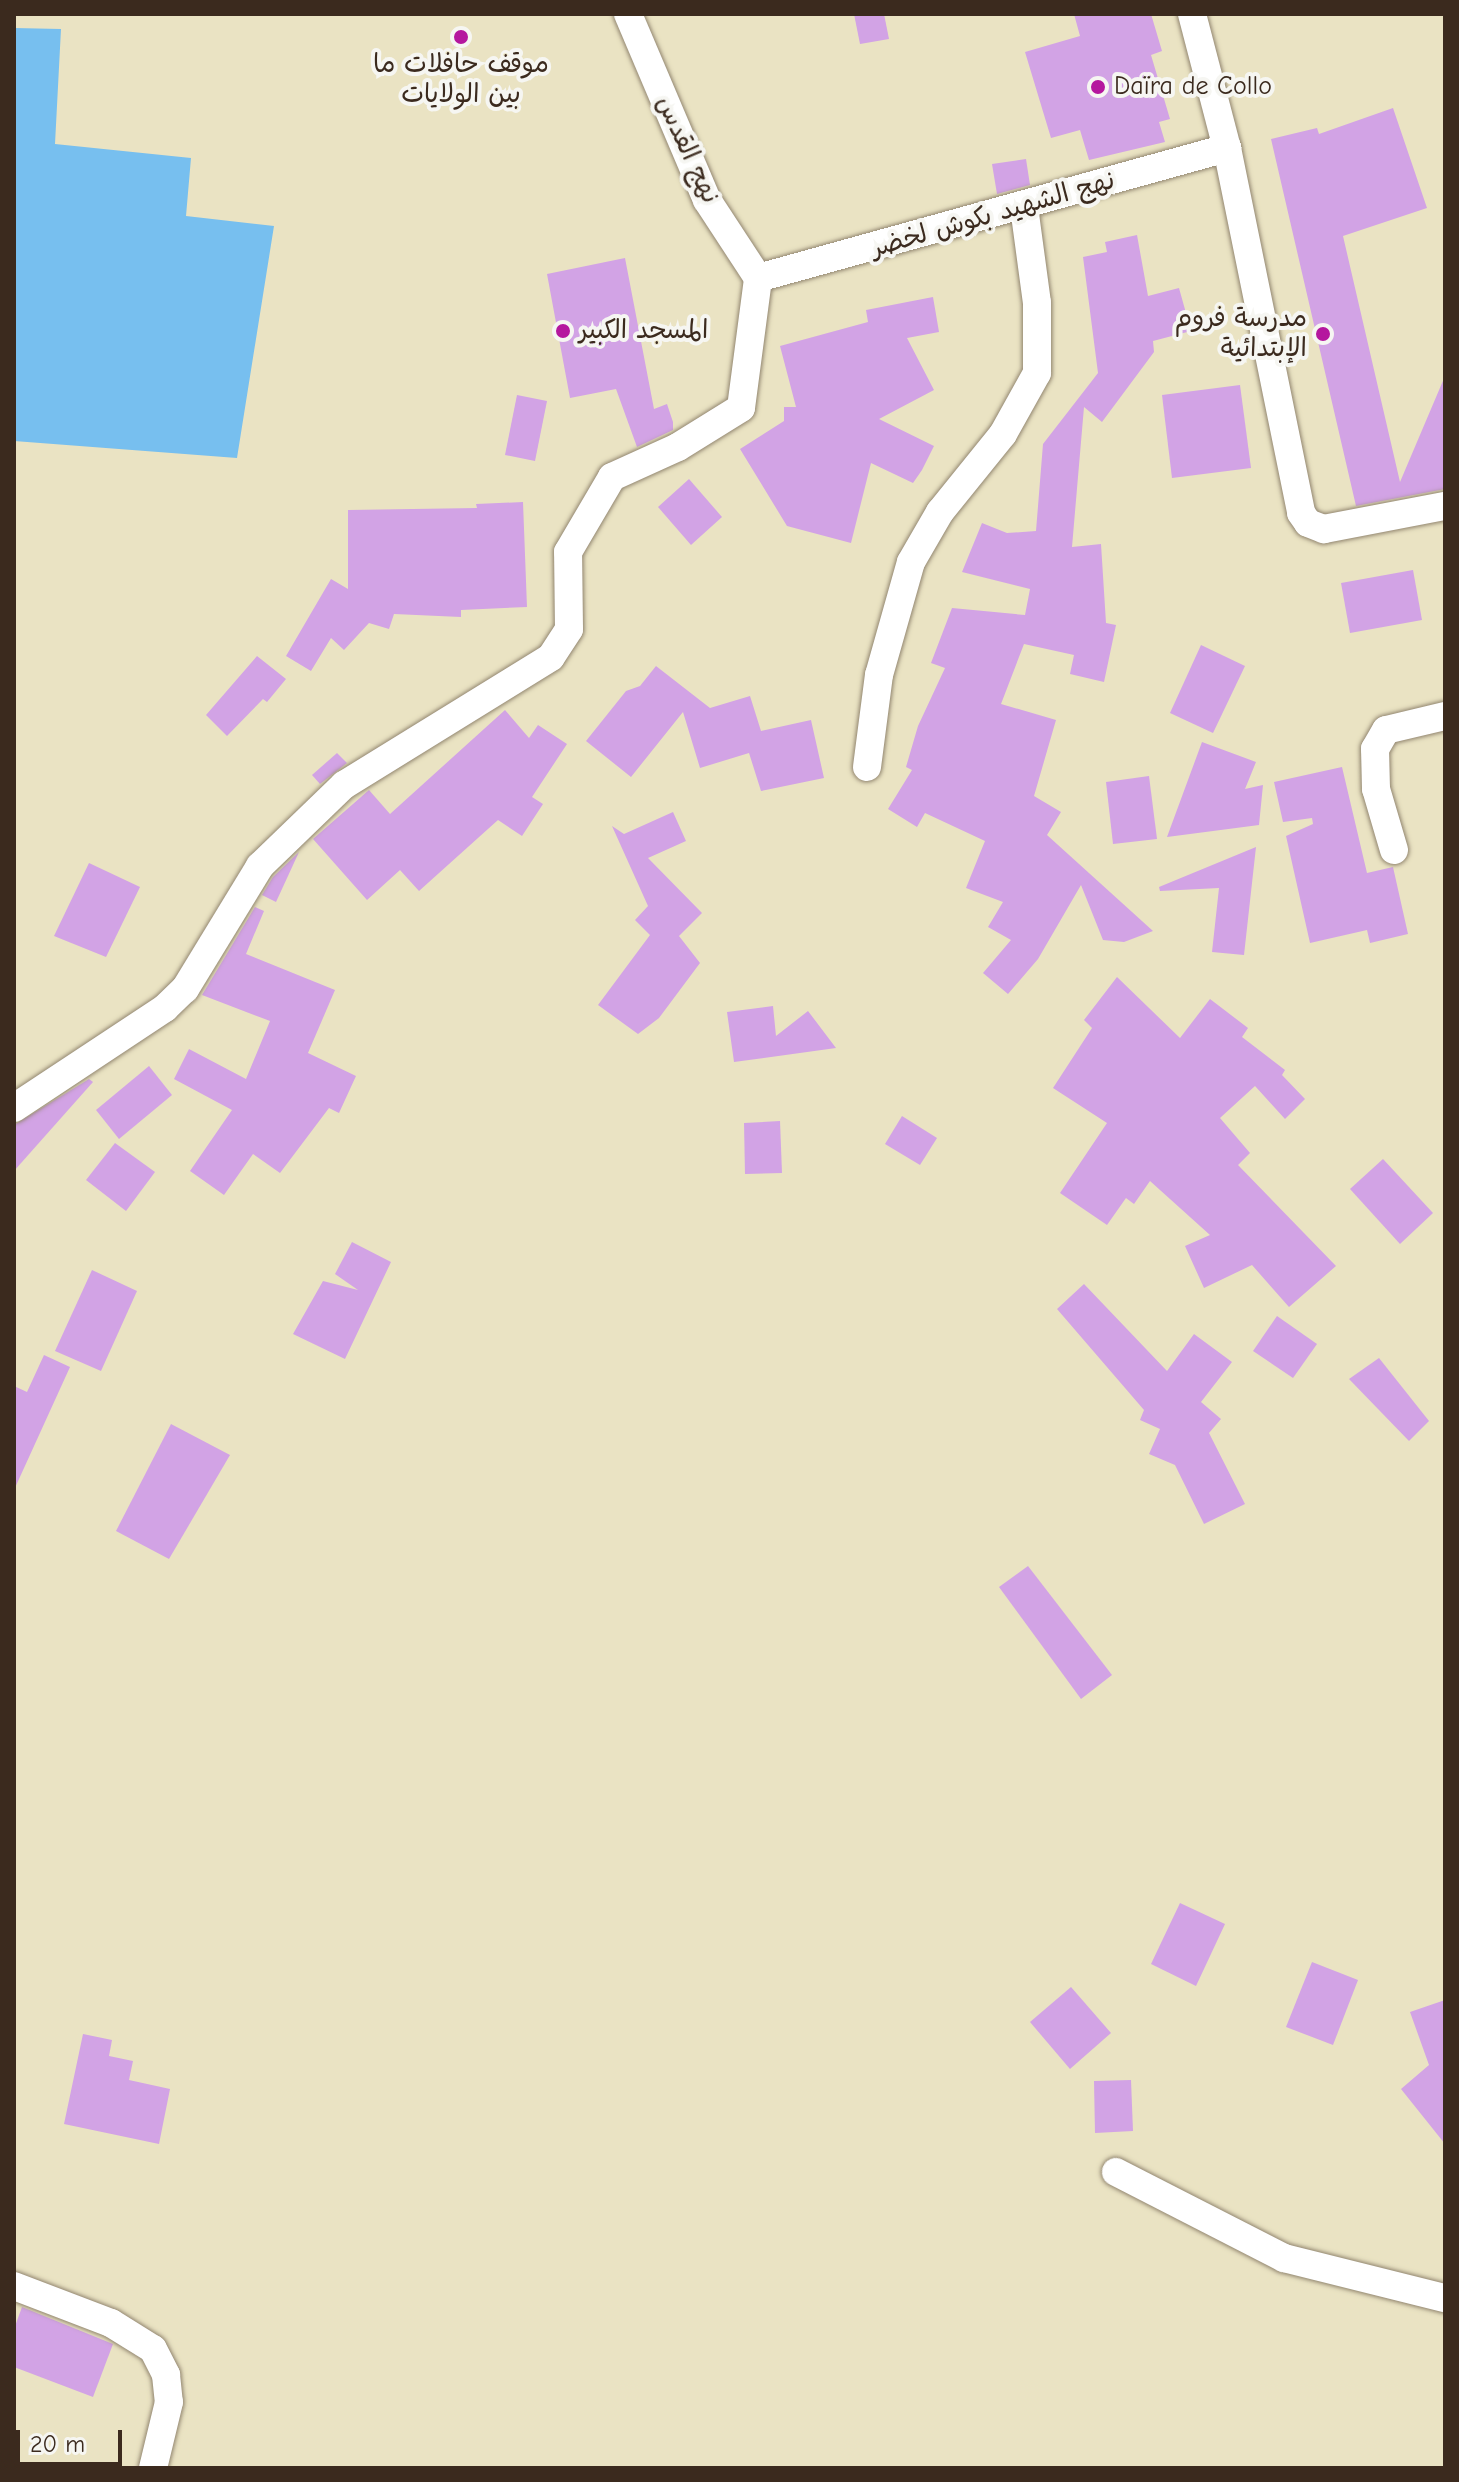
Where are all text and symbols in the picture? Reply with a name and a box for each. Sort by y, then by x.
marker: موقف حافلات ما بين الولايات [452,28,470,46]
place label: موقف حافلات ما بين الولايات [373,49,549,110]
place label: Daïra de Collo [1114,71,1272,103]
marker: Daïra de Collo [1089,78,1107,96]
street label: نهج القدس [649,91,725,209]
street label: نهج الشهيد بكوش لخضر [867,165,1119,265]
place label: مدرسة فروم الإبتدائية [1175,303,1307,364]
place label: المسجد الكبير [579,315,708,347]
marker: المسجد الكبير [554,322,572,340]
marker: مدرسة فروم الإبتدائية [1314,325,1332,343]
scale bar [20,2414,126,2464]
text: 20 m [30,2430,85,2458]

